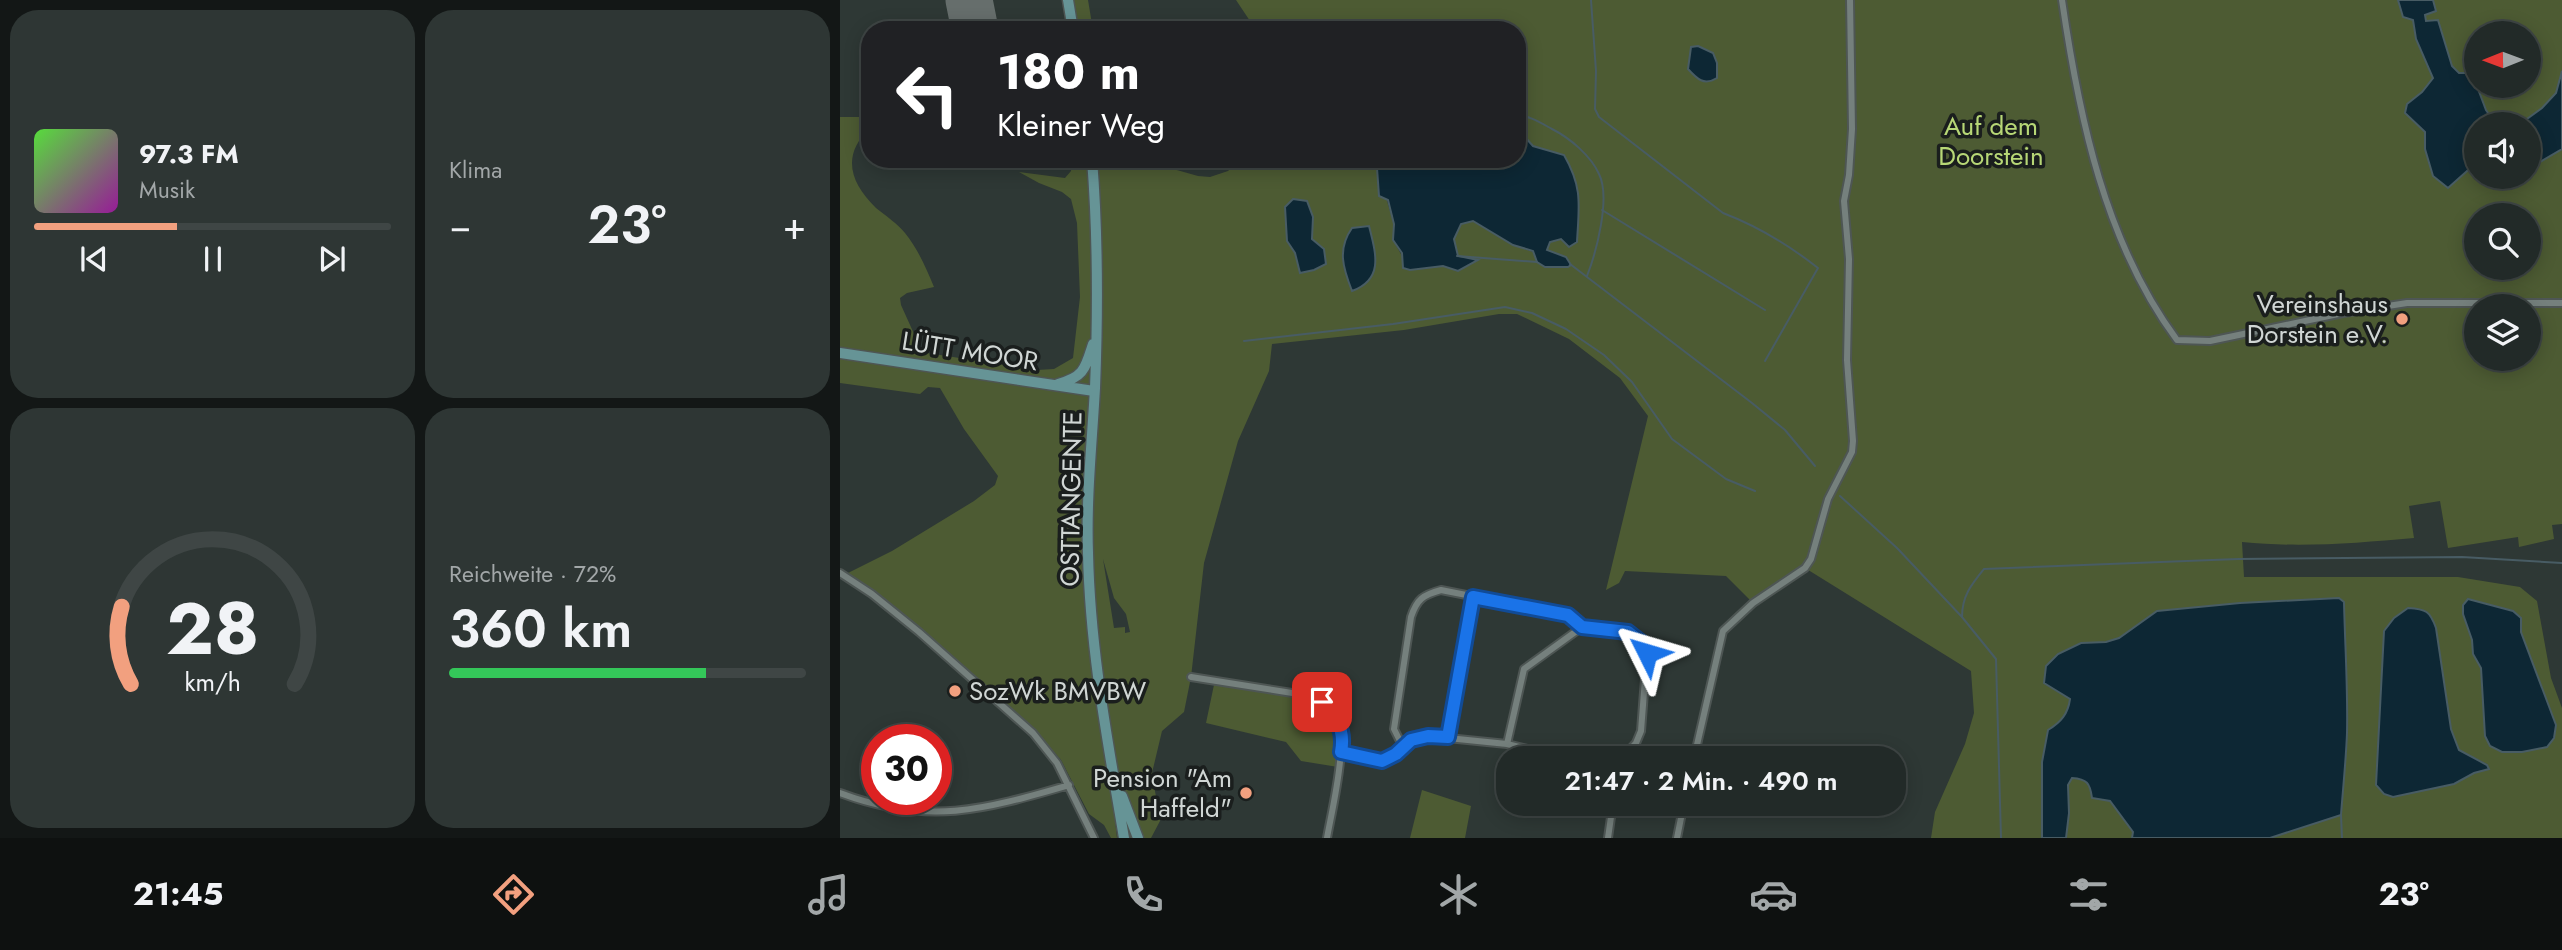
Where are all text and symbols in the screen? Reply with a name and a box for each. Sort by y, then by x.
north arrow [2464,21,2541,98]
map controls [2464,21,2541,371]
text: 180 m [997,37,1140,107]
icon: left [882,49,973,140]
text: Kleiner Weg [997,102,1165,148]
park label: Auf dem Doorstein [1938,107,2044,175]
button: sound [2464,112,2541,189]
text: 97.3 FM [139,135,239,173]
text: Klima [449,153,502,187]
text: Musik [139,173,195,207]
text: 23° [588,187,666,263]
text: − [449,198,471,253]
text: + [783,198,806,253]
button: search [2464,203,2541,280]
icon: previous [75,240,113,278]
icon: pause [194,240,232,278]
icon: next [313,240,351,278]
place label: Vereinshaus Dorstein e.V. [2247,285,2388,353]
button: layers [2464,294,2541,371]
marker: Vereinshaus Dorstein e.V. [2394,311,2410,327]
street label: LÜTT MOOR [899,321,1041,381]
street label: OSTTANGENTE [1050,411,1092,587]
text: Reichweite · 72% [449,557,616,591]
text: 28 [166,576,259,681]
text: 360 km [449,591,632,667]
position arrow [1610,616,1684,690]
text: km/h [184,664,241,700]
place label: SozWk BMVBW [969,672,1146,710]
pin [1292,672,1352,732]
marker: SozWk BMVBW [947,683,963,699]
icon: arrive [1303,683,1341,721]
speed limit sign: 30 [861,724,952,815]
place label: Pension "Am Haffeld" [1093,759,1232,827]
text: 21:47 · 2 Min. · 490 m [1565,762,1837,800]
marker: Pension "Am Haffeld" [1238,785,1254,801]
icon: directions [489,870,538,919]
icon: music [804,870,853,919]
icon: phone [1119,870,1168,919]
icon: climate [1434,870,1483,919]
icon: car [1749,870,1798,919]
icon: filters [2064,870,2113,919]
text: 21:45 [133,871,224,917]
text: 23° [2379,871,2429,917]

